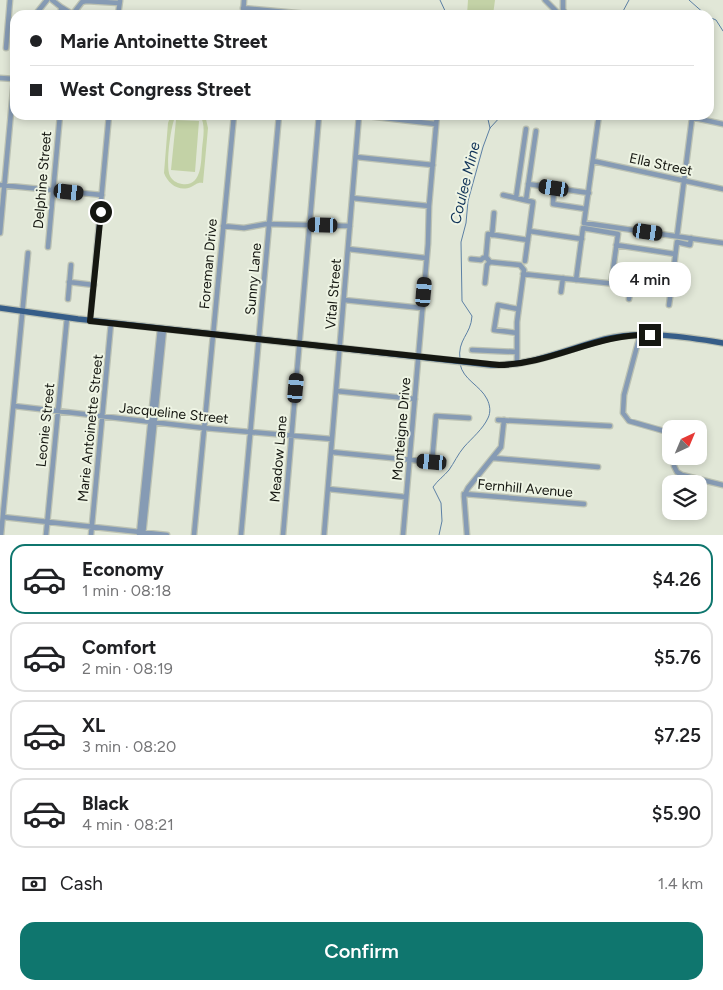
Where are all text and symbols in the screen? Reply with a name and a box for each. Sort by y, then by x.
text: Marie Antoinette Street [60,30,268,53]
text: West Congress Street [60,78,251,101]
street label: Delphine Street [30,131,55,230]
water label: Coulee Mine [446,140,484,226]
street label: Ella Street [628,149,694,179]
car [538,178,569,198]
car [53,183,84,201]
route start [90,201,112,223]
car [307,217,338,233]
street label: Foreman Drive [196,218,221,310]
car [632,222,663,242]
street label: Sunny Lane [242,242,265,316]
street label: Vital Street [322,258,345,330]
callout: 4 min [609,262,691,298]
text: 4 min [630,270,670,289]
car [415,276,432,308]
route end [639,324,661,346]
street label: Marie Antoinette Street [74,353,107,503]
car [287,372,304,404]
street label: Monteigne Drive [389,376,415,481]
street label: Leonie Street [33,382,58,468]
street label: Jacqueline Street [118,399,229,428]
street label: Meadow Lane [266,415,291,503]
north arrow [662,420,708,465]
map controls [662,420,707,520]
car [416,453,447,471]
button: layers [662,475,707,520]
street label: Fernhill Avenue [477,476,574,501]
icon: car [22,557,67,602]
text: Economy [82,558,164,581]
text: $4.26 [652,568,701,591]
text: 1 min · 08:18 [82,581,171,600]
icon: car [22,635,67,680]
text: Comfort [82,636,157,659]
text: $5.76 [654,646,701,669]
text: 2 min · 08:19 [82,659,173,678]
icon: car [22,713,67,758]
text: XL [82,714,105,737]
text: $7.25 [654,724,701,747]
text: 3 min · 08:20 [82,737,176,756]
icon: car [22,791,67,836]
text: Black [82,792,129,815]
text: $5.90 [652,802,701,825]
text: 4 min · 08:21 [82,815,174,834]
icon: cash [20,870,48,898]
text: Cash [60,872,103,895]
text: 1.4 km [658,874,703,893]
button: Confirm [20,922,703,980]

